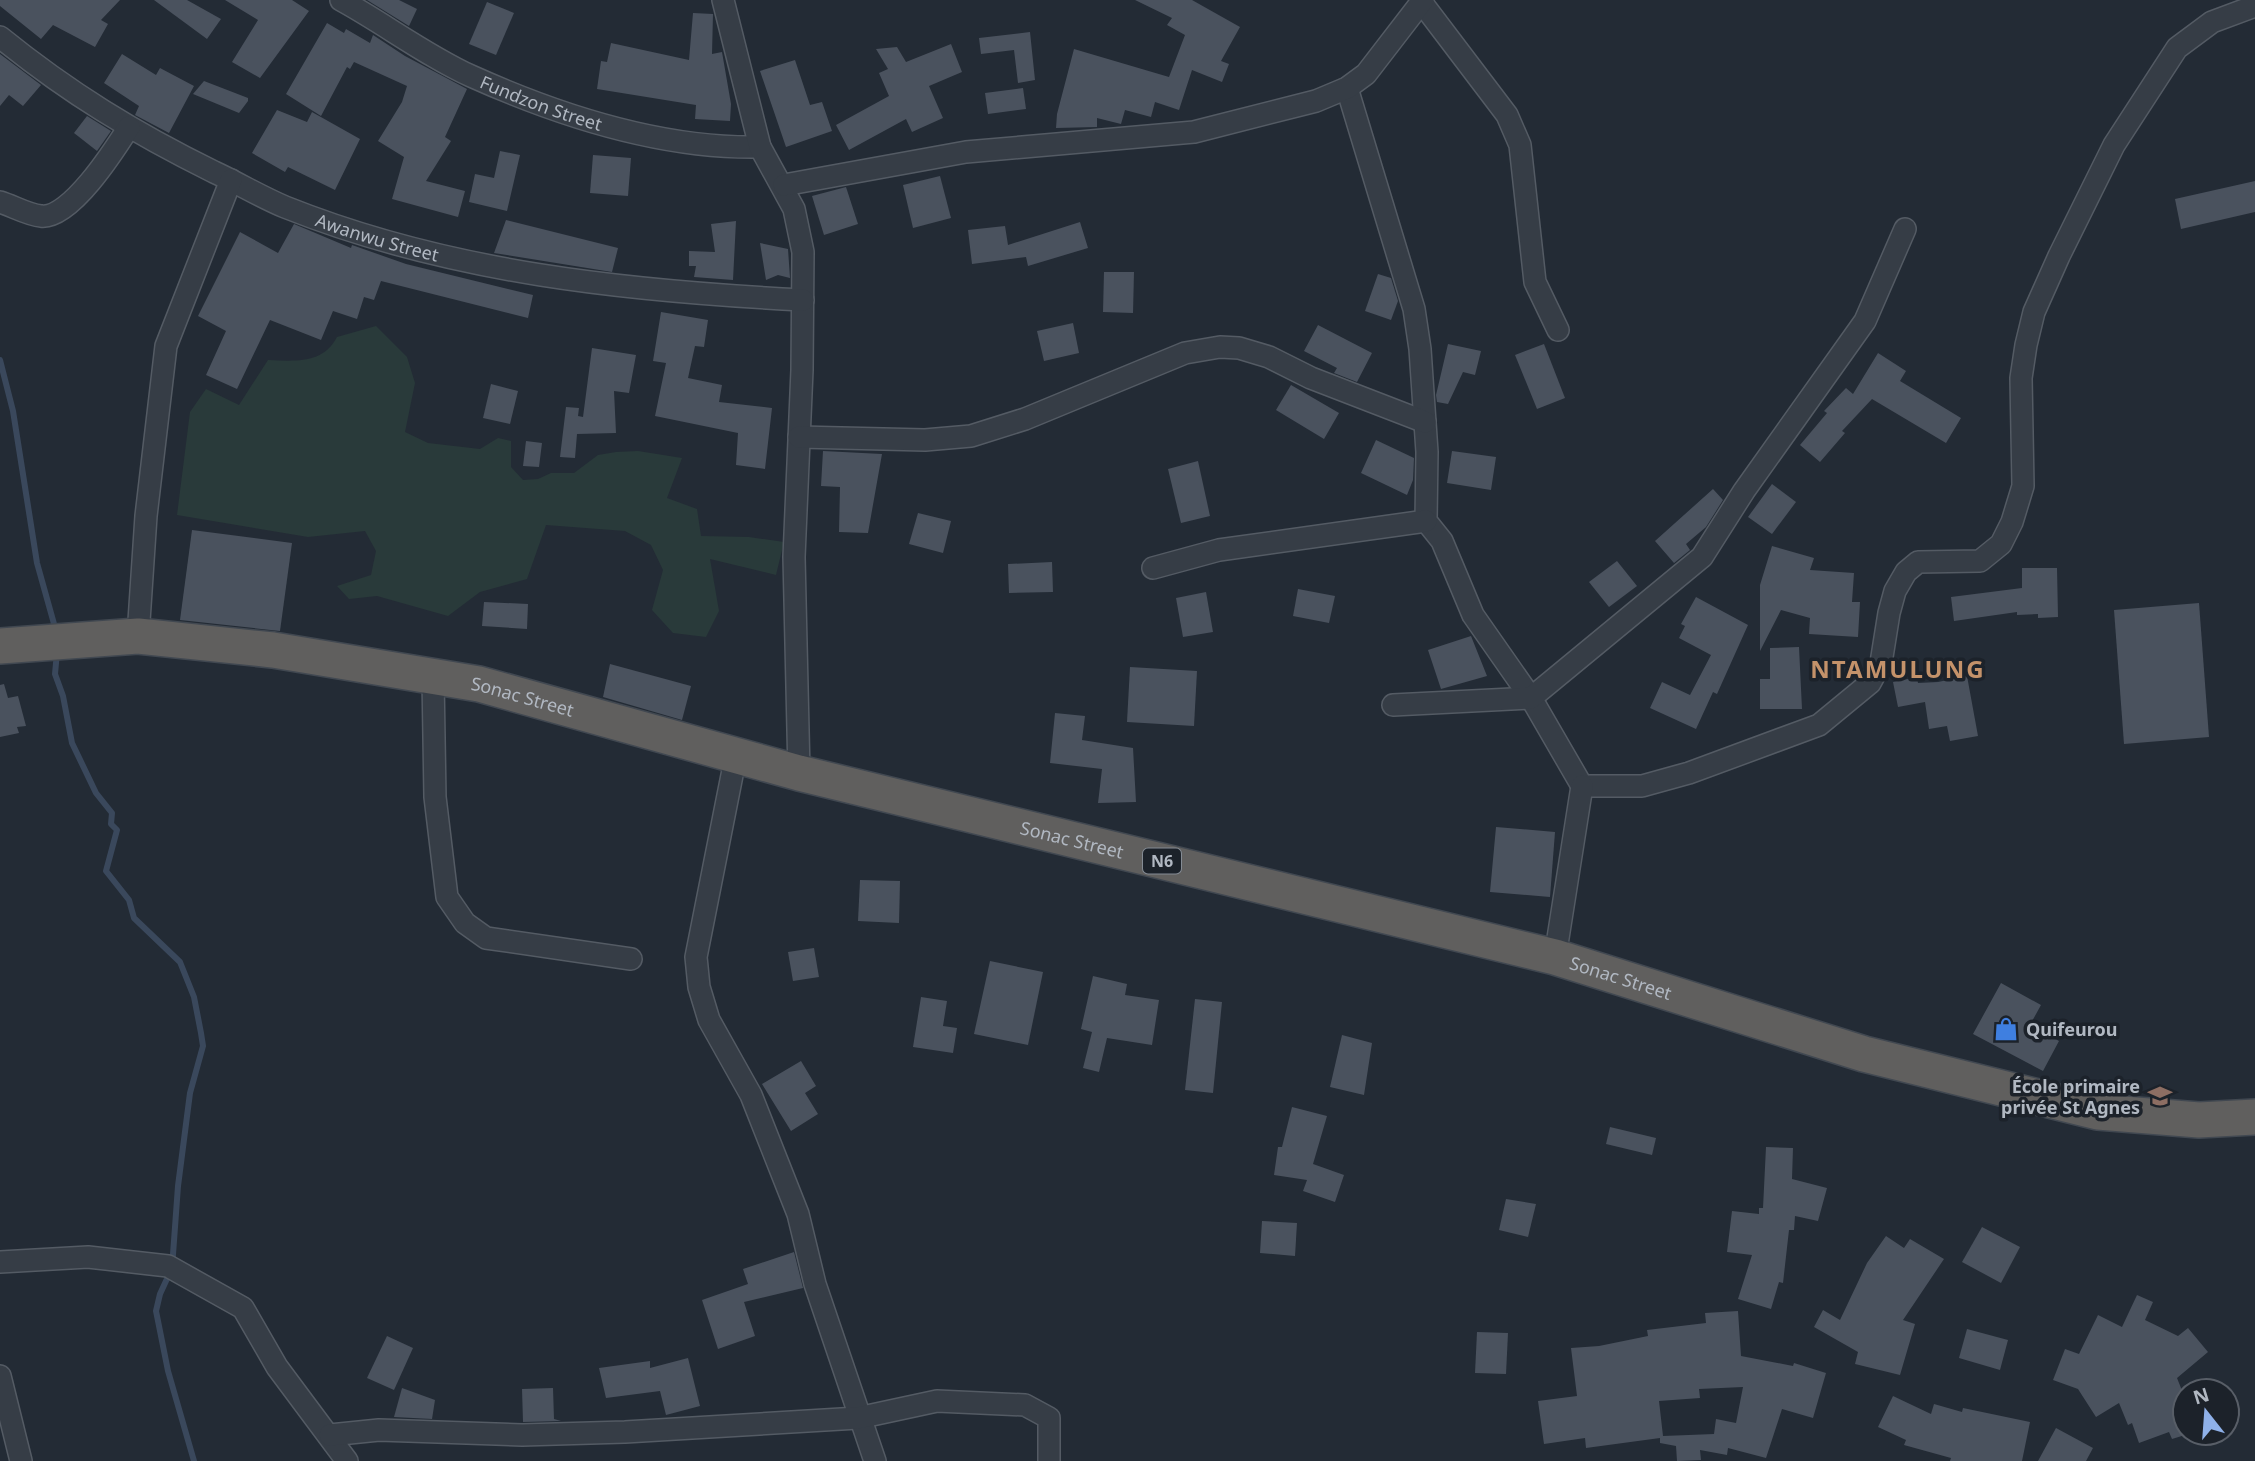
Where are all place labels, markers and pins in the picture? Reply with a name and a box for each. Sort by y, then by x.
shop icon: Quifeurou [1992,1015,2020,1043]
place label: Quifeurou [2026,1017,2117,1041]
place label: École primaire privée St Agnes [2001,1074,2140,1119]
school or university icon: École primaire privée St Agnes [2146,1082,2174,1110]

